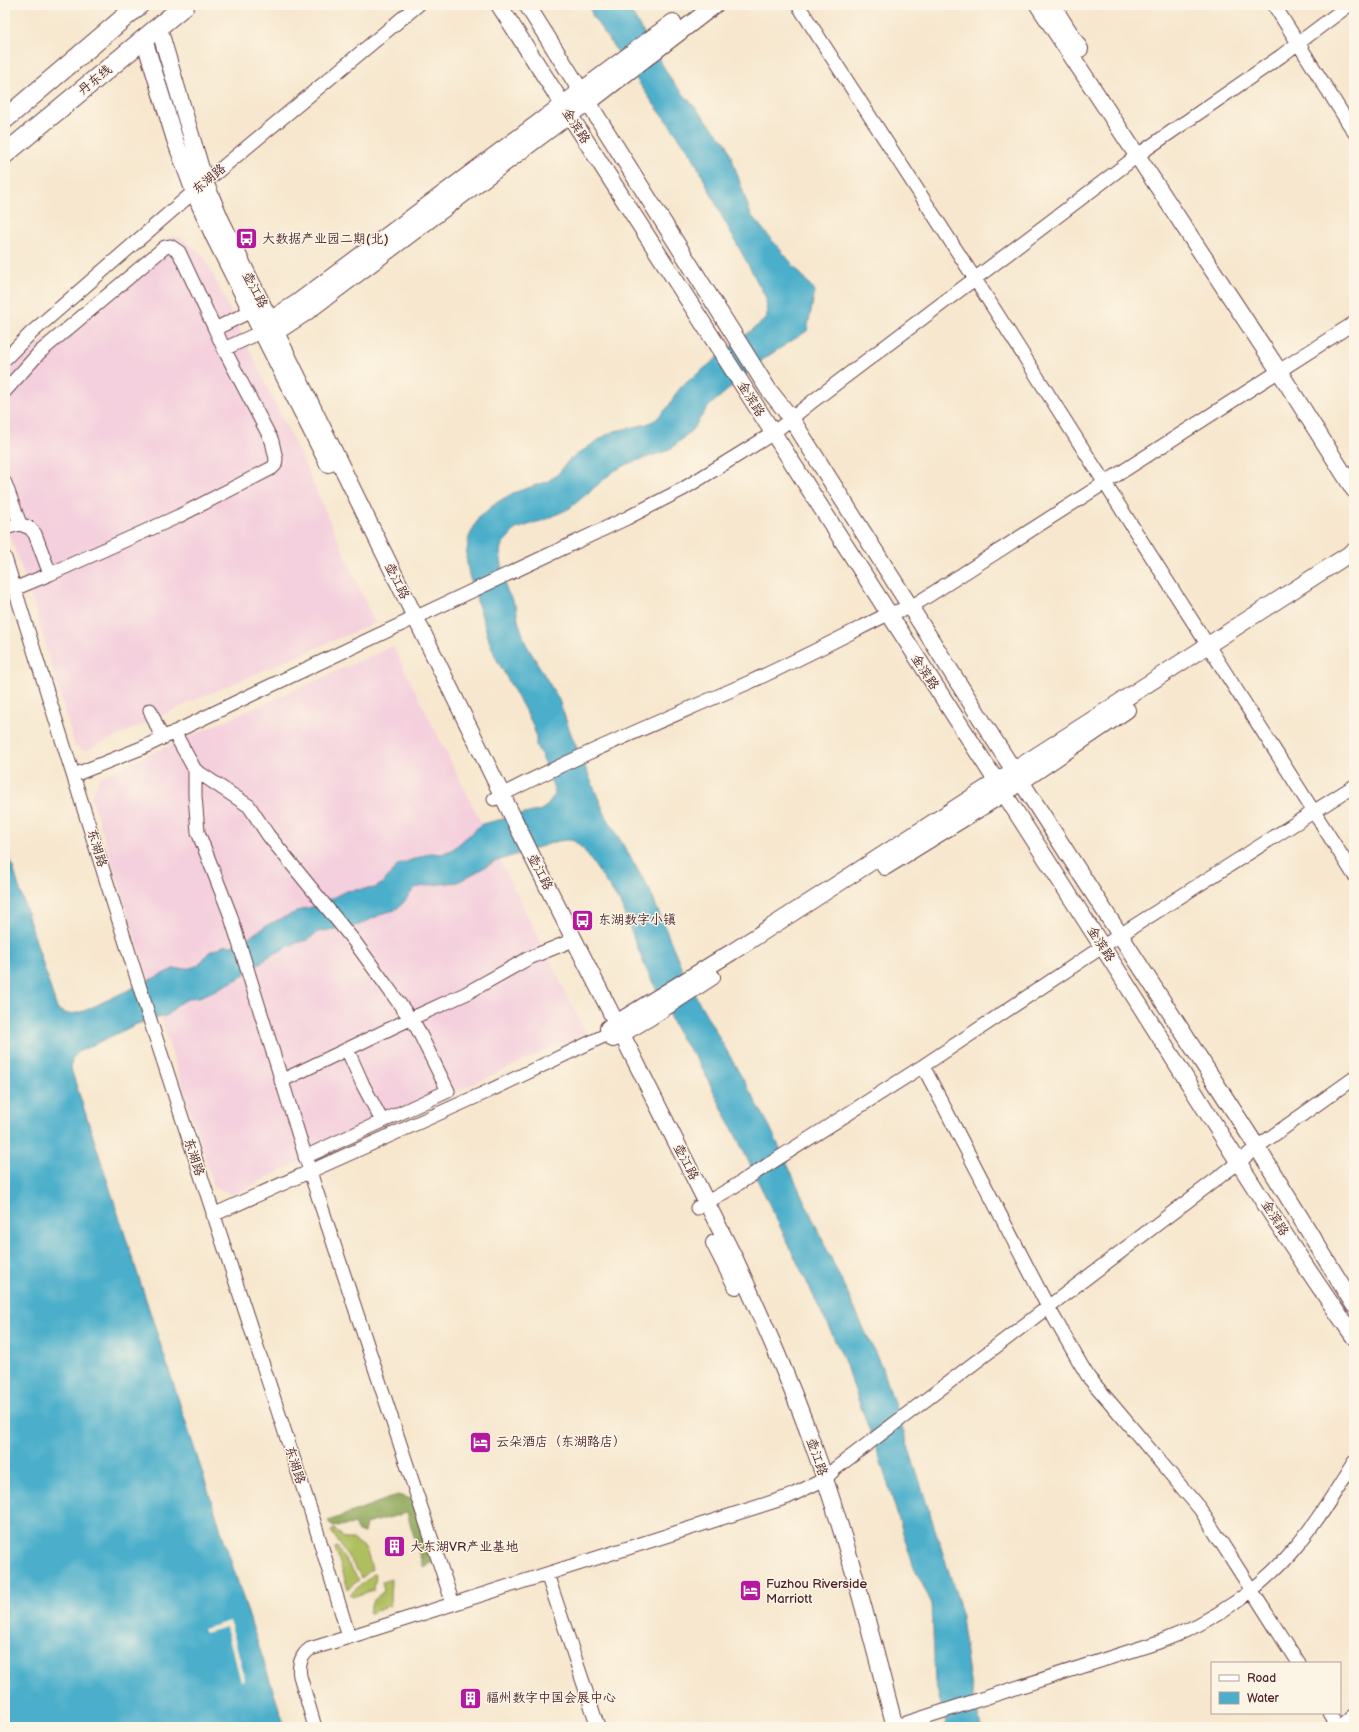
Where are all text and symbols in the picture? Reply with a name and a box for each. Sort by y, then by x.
street label: 丹东线 [75,62,115,98]
street label: 金滨路 [559,105,593,147]
street label: 东湖路 [189,160,229,198]
bus stop icon: 大数据产业园二期(北) [233,226,259,252]
place label: 大数据产业园二期(北) [262,231,389,247]
street label: 壶江路 [239,269,271,311]
street label: 金滨路 [734,378,768,420]
street label: 壶江路 [381,560,413,602]
street label: 金滨路 [908,651,942,693]
street label: 东湖路 [84,827,110,869]
street label: 壶江路 [524,851,556,893]
bus stop icon: 东湖数字小镇 [570,907,596,933]
place label: 东湖数字小镇 [598,912,676,928]
street label: 金滨路 [1084,923,1118,965]
street label: 东湖路 [180,1136,208,1178]
street label: 壶江路 [670,1141,702,1183]
street label: 金滨路 [1258,1197,1292,1239]
hotel icon: 云朵酒店（东湖路店） [467,1429,493,1455]
place label: 云朵酒店（东湖路店） [496,1434,626,1450]
street label: 壶江路 [803,1436,831,1478]
street label: 东湖路 [281,1444,309,1486]
building icon: 大东湖VR产业基地 [382,1534,408,1560]
place label: 大东湖VR产业基地 [410,1539,518,1555]
place label: Fuzhou Riverside Marriott [766,1576,868,1607]
hotel icon: Fuzhou Riverside Marriott [738,1578,764,1604]
legend [1211,1662,1341,1714]
text: Road [1247,1671,1276,1686]
building icon: 福州数字中国会展中心 [458,1685,484,1711]
place label: 福州数字中国会展中心 [486,1690,616,1706]
text: Water [1247,1691,1279,1706]

